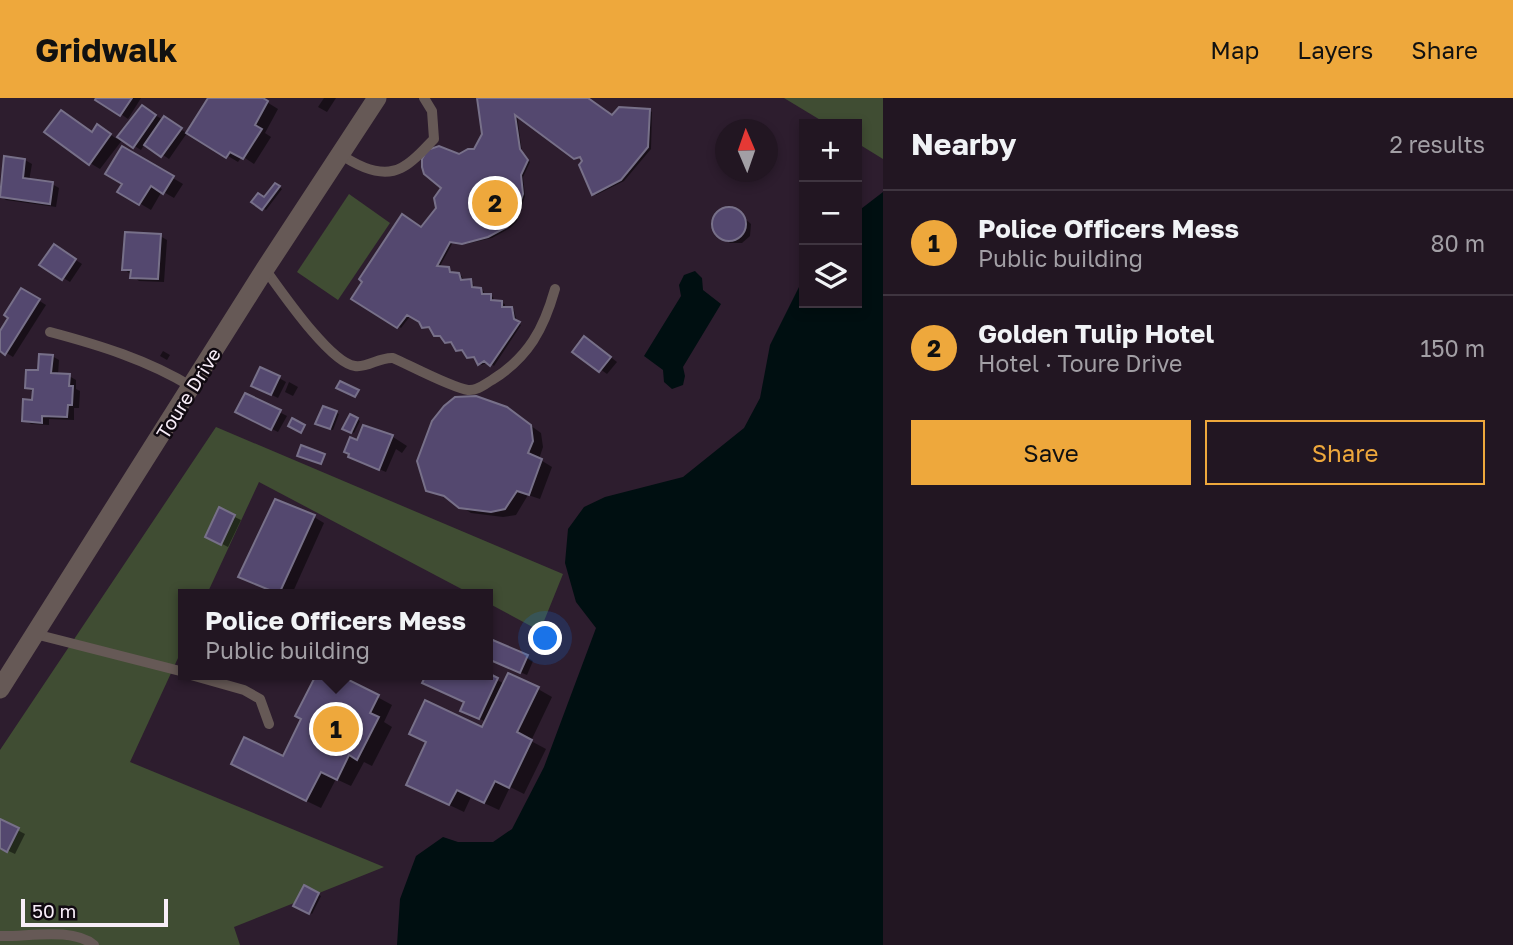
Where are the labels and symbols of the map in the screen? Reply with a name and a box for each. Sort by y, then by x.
north arrow [715,119,778,182]
pin: 2 [472,177,518,229]
street label: Toure Drive [151,343,225,443]
your location [528,621,562,655]
pin: 1 [313,703,359,755]
scale bar [21,896,168,928]

